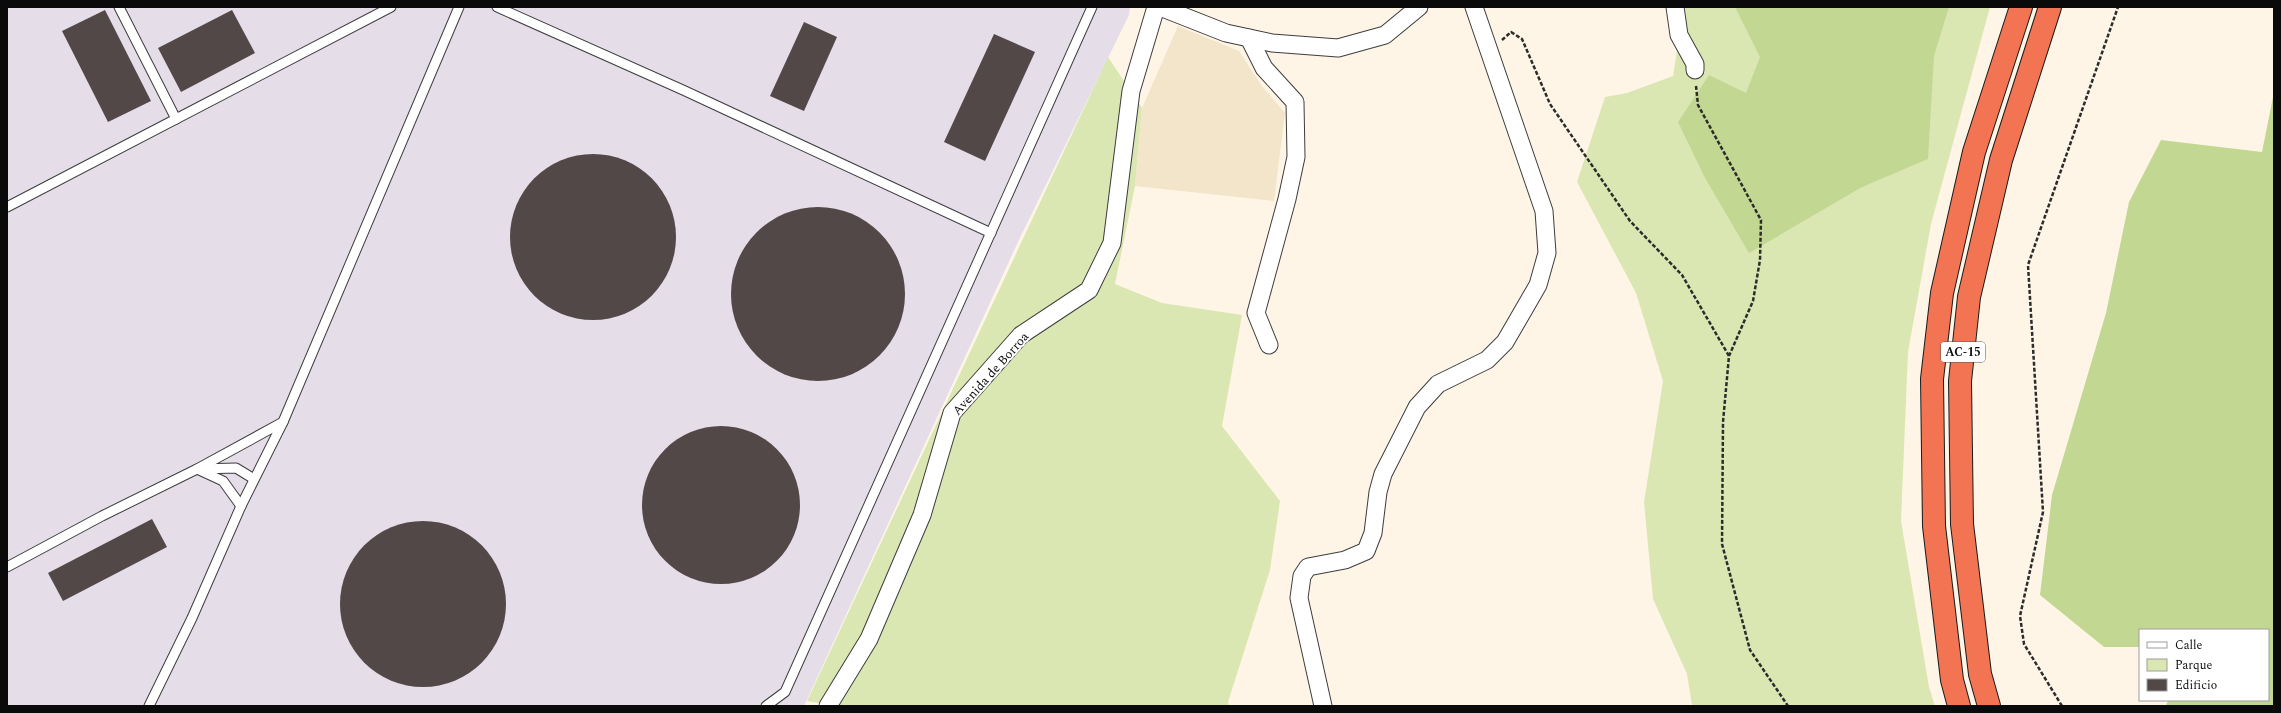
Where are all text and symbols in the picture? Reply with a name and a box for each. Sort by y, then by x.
street label: Avenida de Borroa [948,327,1034,420]
road number: AC-15 [1941,342,1985,362]
legend [2139,629,2269,701]
text: Calle [2175,636,2203,655]
text: Parque [2175,656,2212,675]
text: Edificio [2175,676,2217,695]

